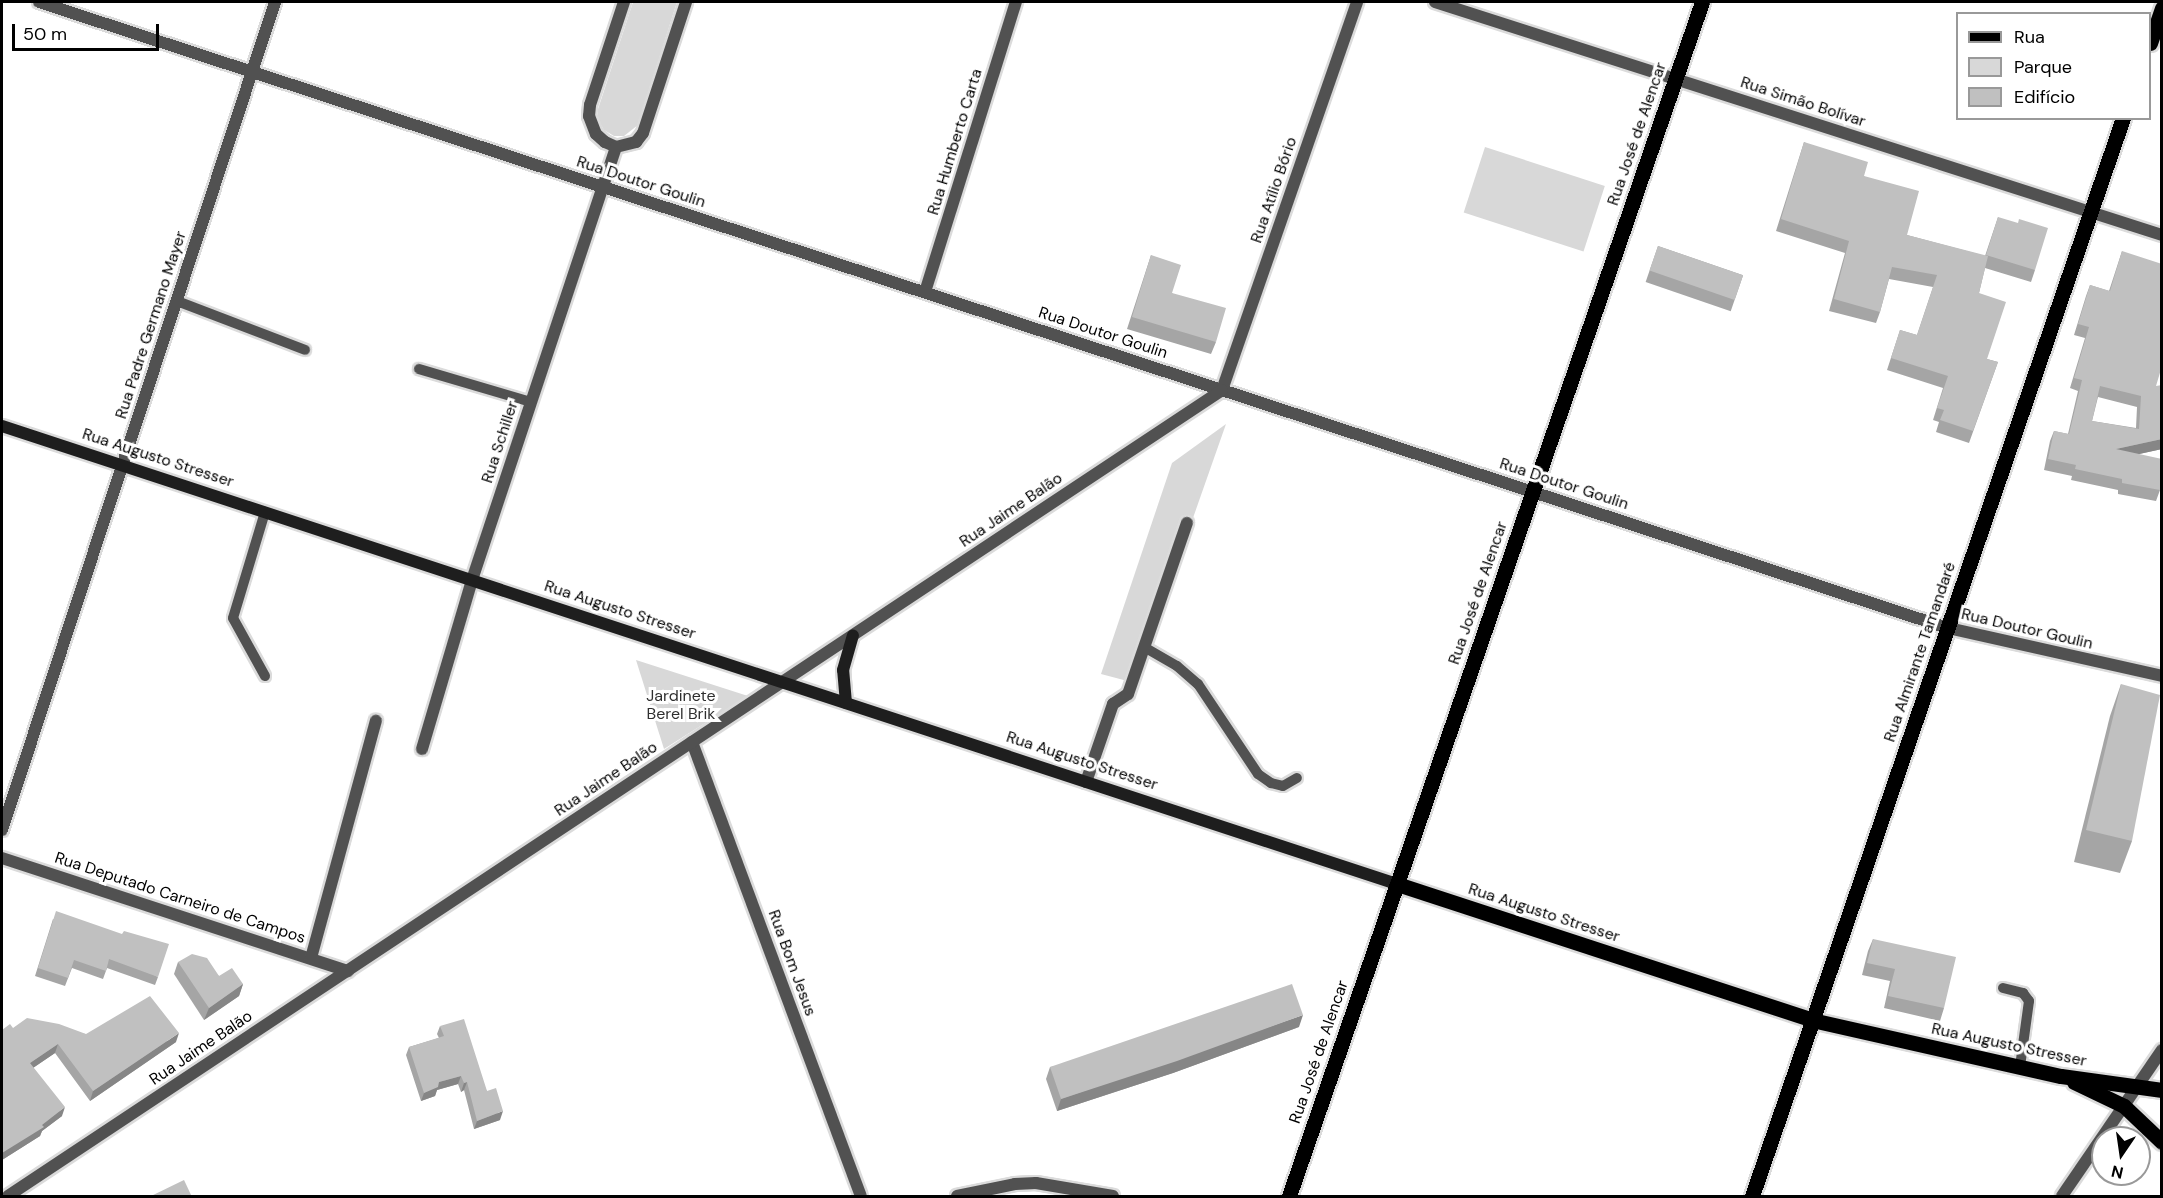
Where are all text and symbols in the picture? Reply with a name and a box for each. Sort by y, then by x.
scale bar [15,12,162,50]
legend [1956,12,2151,120]
text: 50 m [23,22,67,46]
text: Rua [2014,25,2045,49]
text: Parque [2014,55,2072,79]
street label: Rua José de Alencar [1603,60,1671,208]
street label: Rua Humberto Carta [924,67,986,217]
street label: Rua Simão Bolívar [1738,73,1868,131]
text: Edifício [2014,85,2075,109]
street label: Rua Atílio Bório [1247,134,1301,246]
street label: Rua Doutor Goulin [574,152,708,212]
street label: Rua Padre Germano Mayer [112,229,190,421]
street label: Rua Doutor Goulin [1036,303,1170,363]
street label: Rua Schiller [478,398,522,486]
street label: Rua Augusto Stresser [80,424,236,492]
street label: Rua Doutor Goulin [1497,454,1631,514]
street label: Rua Jaime Balão [956,469,1066,551]
street label: Rua José de Alencar [1444,519,1512,667]
street label: Rua Almirante Tamandaré [1880,559,1960,745]
street label: Rua Augusto Stresser [542,576,698,644]
street label: Rua Doutor Goulin [1959,605,2095,653]
park label: Jardinete Berel Brik [646,686,716,724]
street label: Rua Augusto Stresser [1004,727,1160,795]
street label: Rua Jaime Balão [551,738,661,820]
street label: Rua Deputado Carneiro de Campos [52,848,308,948]
street label: Rua Augusto Stresser [1466,879,1622,947]
street label: Rua Bom Jesus [764,907,820,1019]
street label: Rua José de Alencar [1285,978,1353,1126]
street label: Rua Jaime Balão [146,1007,256,1089]
street label: Rua Augusto Stresser [1930,1019,2088,1071]
north arrow [2091,1126,2151,1186]
text: N [2109,1161,2125,1184]

